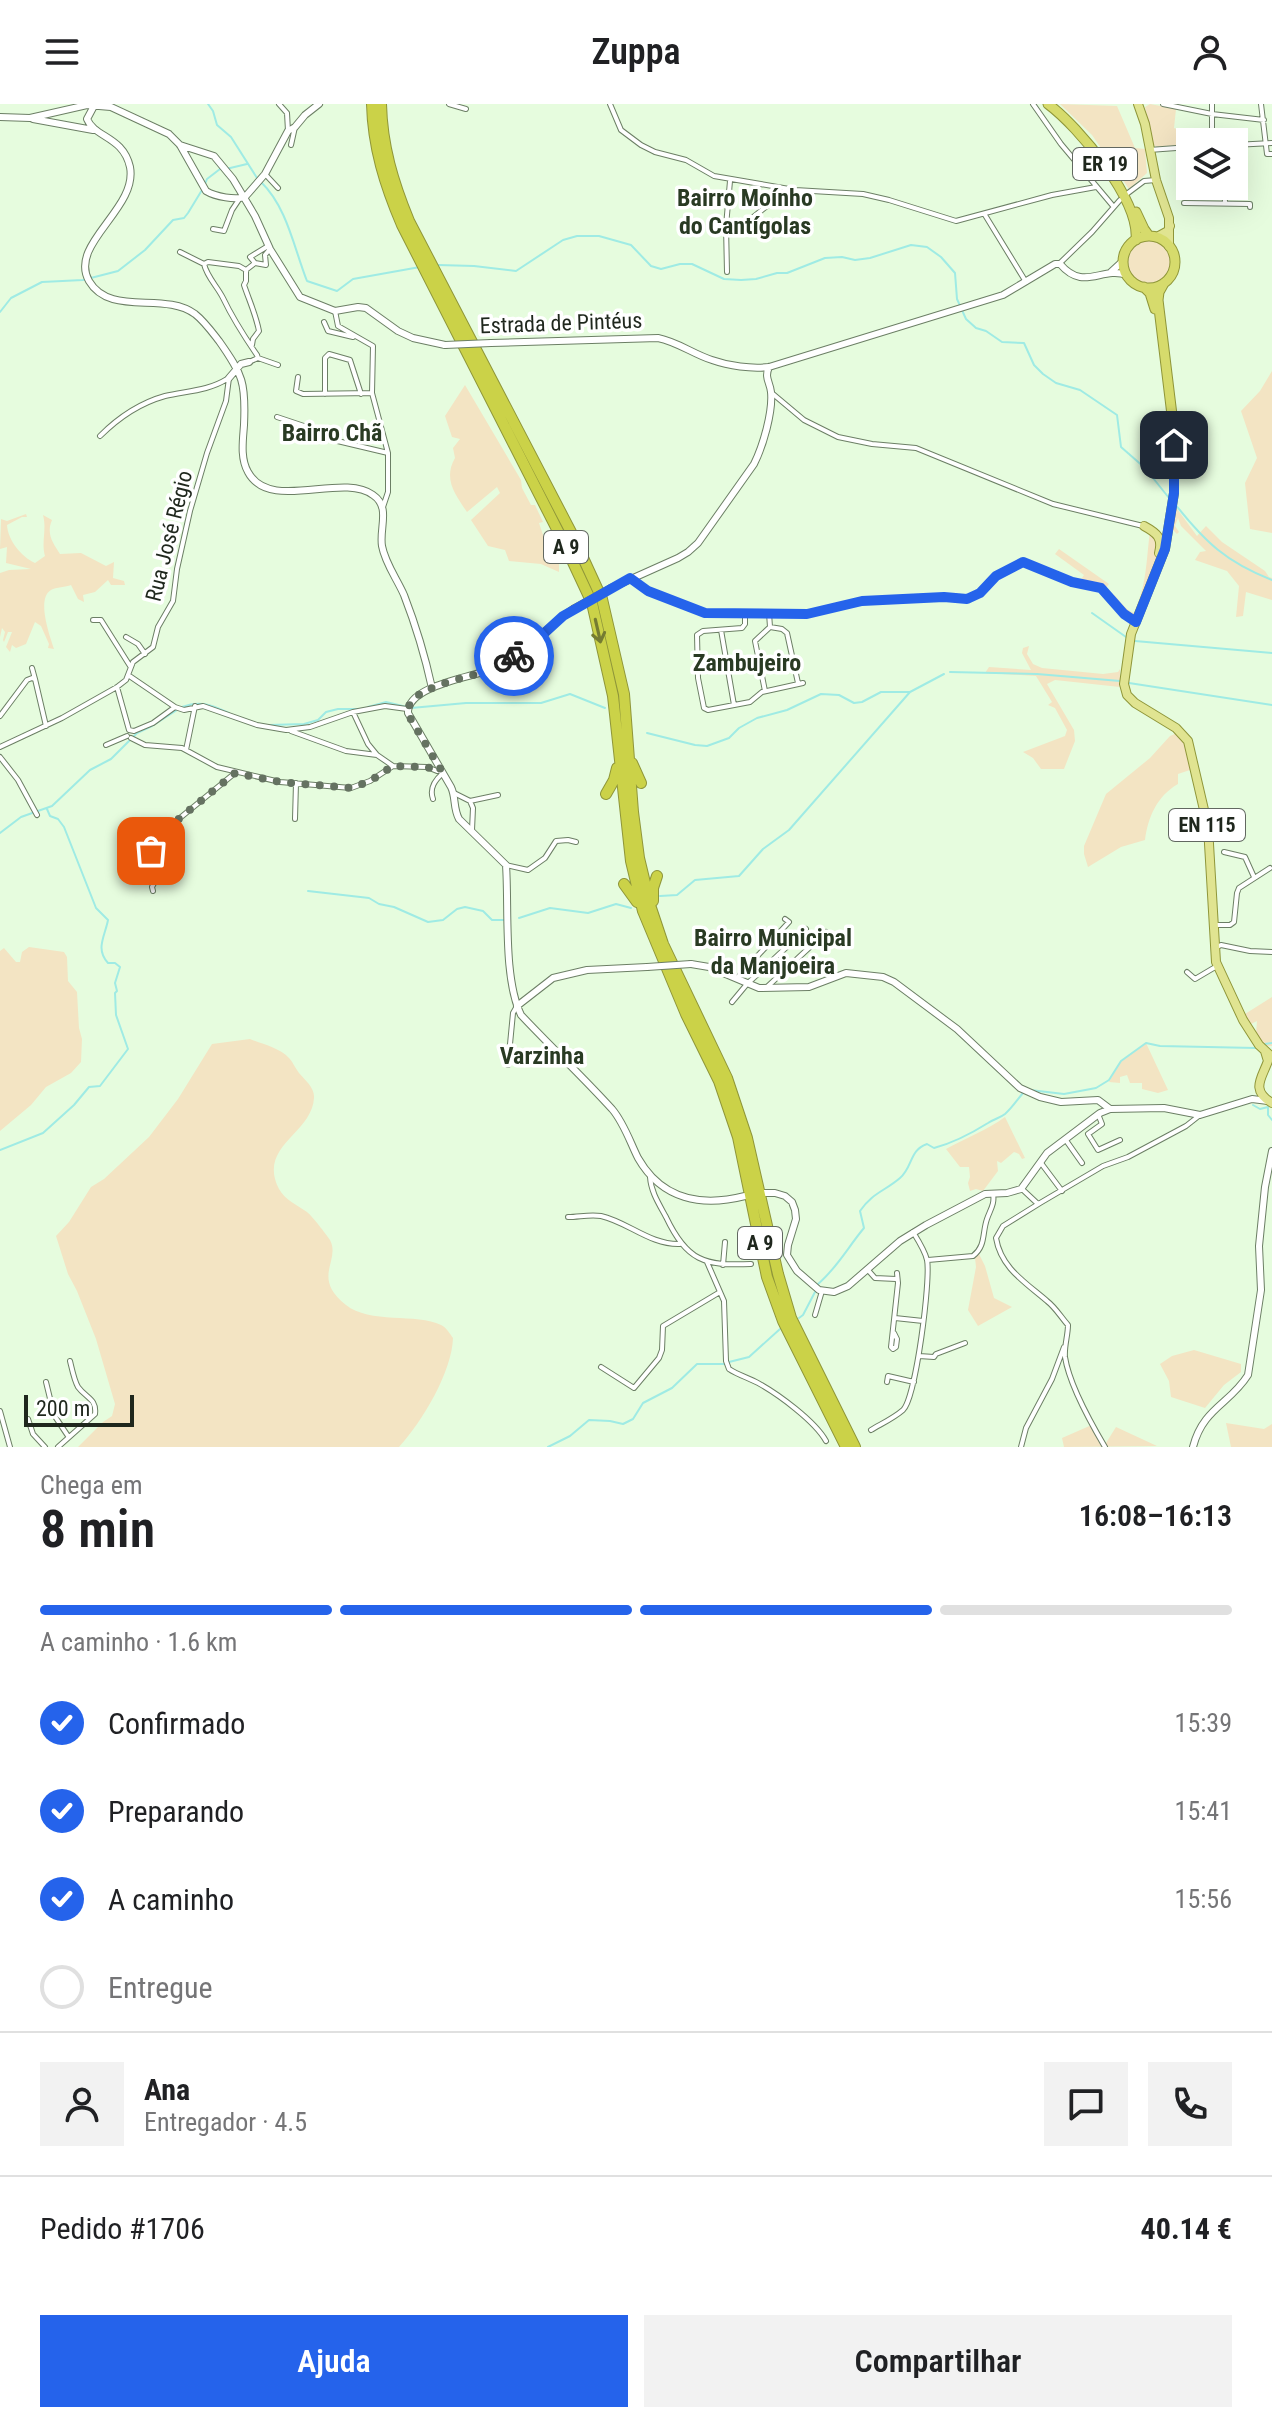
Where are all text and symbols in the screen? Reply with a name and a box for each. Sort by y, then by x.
icon: menu [40,30,84,74]
icon: person [1188,30,1232,74]
text: Zuppa [592,31,680,73]
map controls [1176,128,1248,200]
button: layers [1176,128,1248,200]
road number: ER 19 [1073,148,1137,180]
district label: Bairro Moínho do Cantígolas [677,184,813,240]
street label: Estrada de Pintéus [479,308,643,338]
pin [1140,411,1208,479]
district label: Bairro Chã [282,419,382,447]
icon: home [1152,423,1196,467]
street label: Rua José Régio [141,468,197,604]
road number: A 9 [544,531,588,563]
courier [474,616,554,696]
one-way arrow [591,618,606,643]
icon: bike [492,634,536,678]
district label: Zambujeiro [693,649,801,677]
road number: EN 115 [1169,809,1245,841]
pin [117,817,185,885]
icon: bag [129,829,173,873]
district label: Bairro Municipal da Manjoeira [694,924,852,980]
district label: Varzinha [500,1042,584,1070]
road number: A 9 [738,1227,782,1259]
scale bar [24,1391,134,1427]
text: 200 m [36,1396,90,1421]
text: Chega em [40,1470,143,1500]
text: 16:08–16:13 [1079,1498,1232,1533]
text: 8 min [40,1499,155,1560]
text: A caminho · 1.6 km [40,1627,237,1657]
icon: check [40,1701,84,1745]
text: Confirmado [108,1706,245,1741]
text: 15:39 [1175,1708,1232,1738]
icon: check [40,1789,84,1833]
text: Preparando [108,1794,244,1829]
text: 15:41 [1175,1796,1232,1826]
icon: check [40,1877,84,1921]
text: A caminho [108,1882,234,1917]
text: 15:56 [1175,1884,1232,1914]
text: Entregue [108,1970,213,2005]
button: person [40,2062,124,2146]
button: chat [1044,2062,1128,2146]
button: phone [1148,2062,1232,2146]
text: Ana [144,2072,190,2107]
text: Entregador · 4.5 [144,2107,307,2137]
text: Pedido #1706 [40,2211,205,2246]
text: 40.14 € [1141,2211,1232,2246]
button: Ajuda [40,2315,628,2407]
button: Compartilhar [644,2315,1232,2407]

